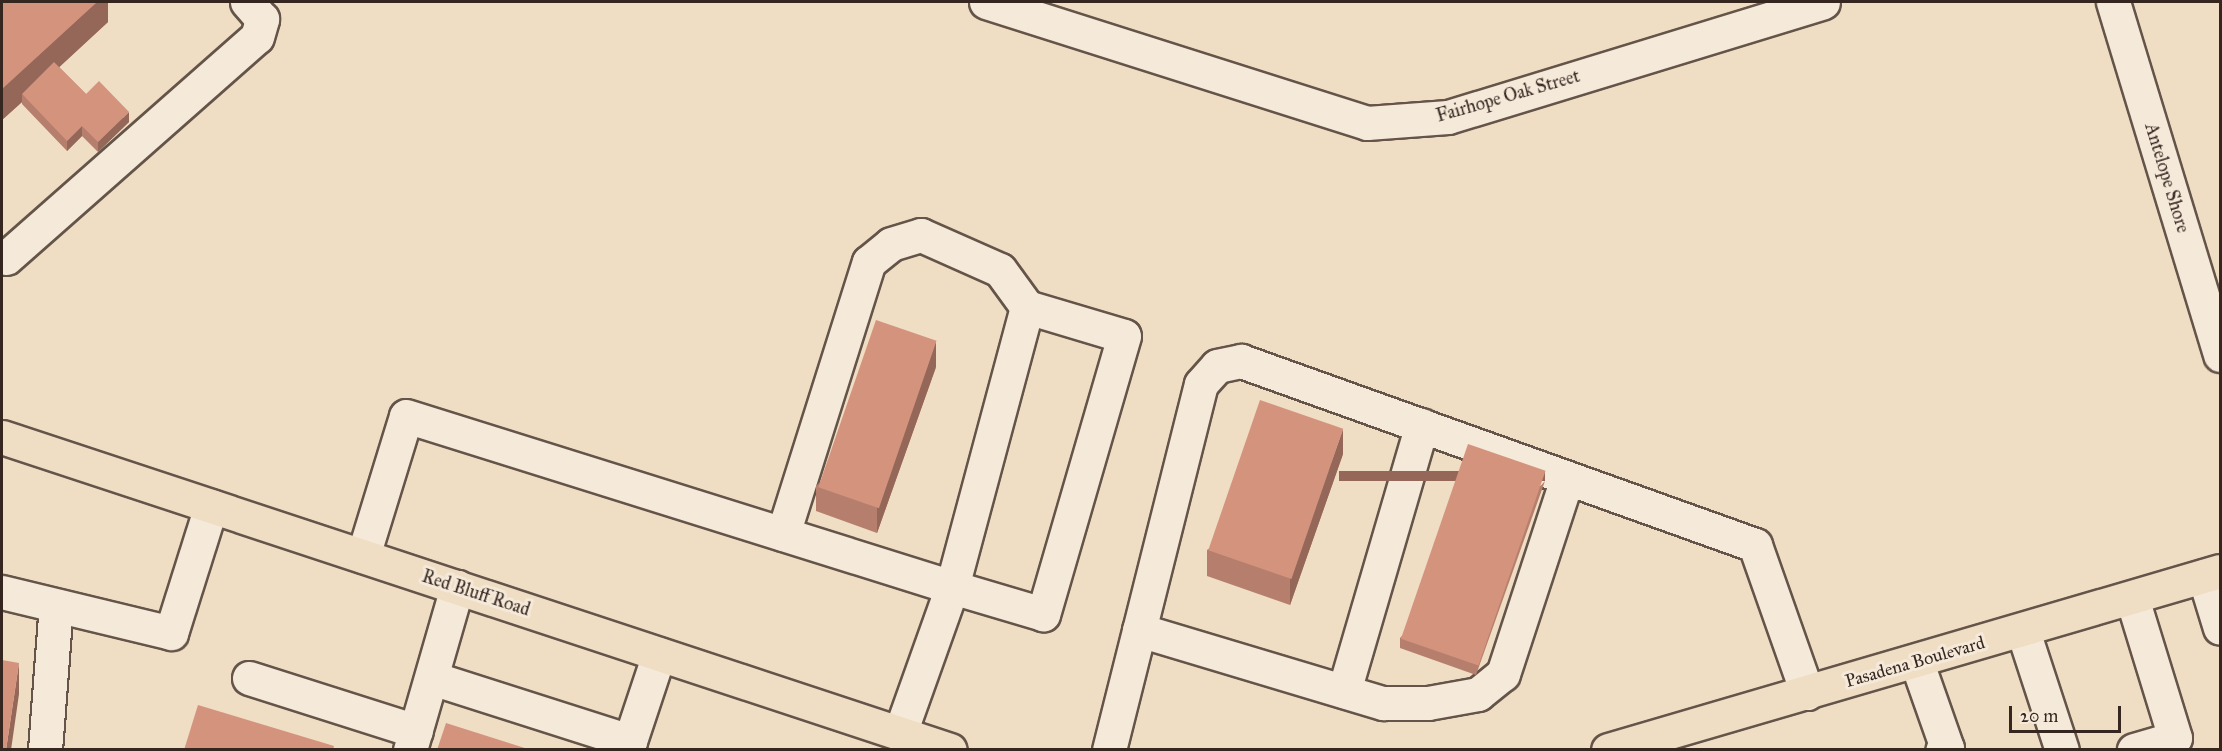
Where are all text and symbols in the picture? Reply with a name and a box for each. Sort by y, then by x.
street label: Fairhope Oak Street [1434,65,1582,127]
street label: Antelope Shore [2140,121,2194,235]
street label: Red Bluff Road [419,565,533,621]
street label: Pasadena Boulevard [1843,632,1987,692]
scale bar [2012,694,2124,732]
text: 20 m [2020,705,2058,727]

